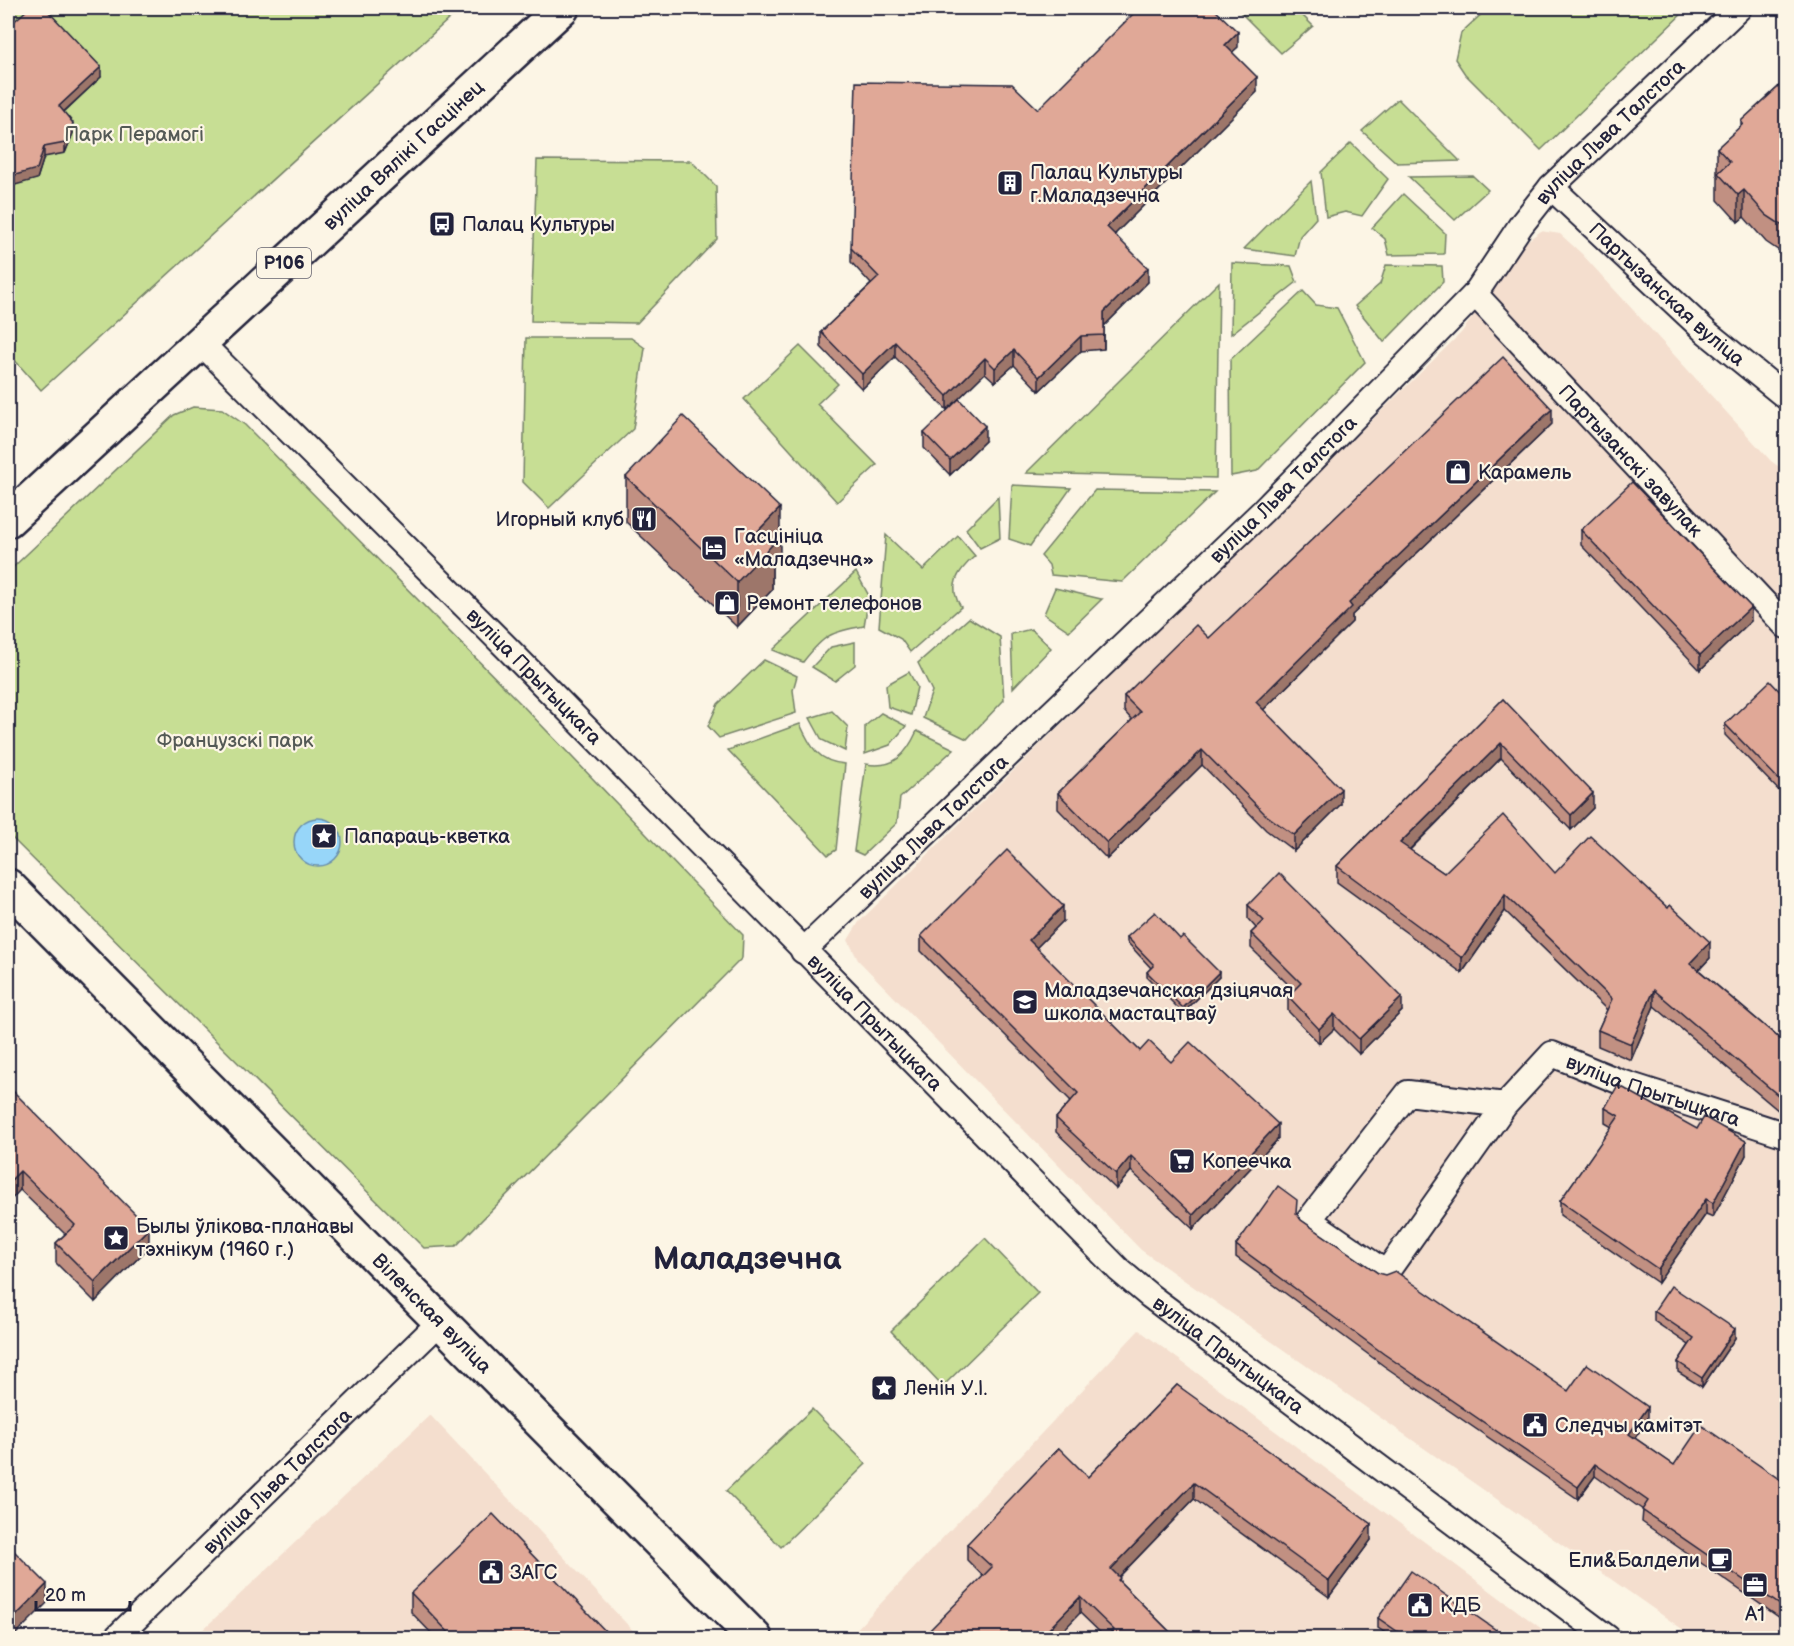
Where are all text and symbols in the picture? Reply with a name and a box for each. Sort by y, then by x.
street label: вуліца Льва Талстога [1531,55,1690,210]
street label: вуліца Вялікі Гасцінец [319,75,489,236]
park label: Парк Перамогі [64,123,204,147]
place label: Палац Культуры г.Маладзечна [1030,161,1183,208]
building icon: Палац Культуры г.Маладзечна [995,168,1025,198]
bus stop icon: Палац Культуры [427,209,457,239]
place label: Палац Культуры [462,213,615,237]
street label: Партызанская вуліца [1584,218,1749,372]
road number: Р106 [257,248,311,278]
street label: Партызанскі завулак [1553,380,1708,543]
street label: вуліца Льва Талстога [1205,411,1362,569]
shop icon: Карамель [1443,457,1473,487]
place label: Карамель [1478,461,1571,485]
restaurant icon: Игорный клуб [629,504,659,534]
place label: Игорный клуб [495,508,624,532]
place label: Гасцініца «Маладзечна» [734,525,874,572]
hotel icon: Гасцініца «Маладзечна» [699,533,729,563]
shop icon: Ремонт телефонов [712,588,742,618]
place label: Ремонт телефонов [746,592,922,616]
street label: вуліца Прытыцкага [461,603,606,750]
park label: Французскі парк [157,729,314,753]
street label: вуліца Льва Талстога [854,750,1014,905]
place icon: Папараць-кветка [309,821,339,851]
place label: Папараць-кветка [344,825,510,849]
street label: вуліца Прытыцкага [802,950,947,1097]
place label: Маладзечанская дзіцячая школа мастацтваў [1044,979,1293,1026]
school or university icon: Маладзечанская дзіцячая школа мастацтваў [1010,987,1040,1017]
street label: вуліца Прытыцкага [1562,1050,1743,1132]
supermarket icon: Копеечка [1167,1146,1197,1176]
place label: Копеечка [1202,1150,1292,1174]
place label: Былы ўлікова-планавы тэхнікум (1960 г.) [136,1215,354,1262]
place icon: Былы ўлікова-планавы тэхнікум (1960 г.) [101,1223,131,1253]
district label: Маладзечна [653,1240,842,1279]
street label: Віленская вуліца [367,1249,496,1379]
street label: вуліца Прытыцкага [1148,1291,1308,1420]
place icon: Ленін У.І. [869,1373,899,1403]
place label: Ленін У.І. [903,1377,987,1401]
street label: вуліца Льва Талстога [198,1404,357,1560]
public building icon: Следчы камітэт [1520,1410,1550,1440]
place label: Следчы камітэт [1555,1414,1703,1438]
cafe icon: Ели&Балдели [1705,1545,1735,1575]
place label: Ели&Балдели [1568,1549,1700,1573]
public building icon: ЗАГС [476,1557,506,1587]
place label: ЗАГС [510,1561,558,1585]
office icon: A1 [1740,1570,1770,1600]
scale bar [36,1574,130,1612]
text: 20 m [45,1585,86,1606]
public building icon: КДБ [1405,1590,1435,1620]
place label: КДБ [1440,1594,1481,1618]
place label: A1 [1745,1603,1765,1627]

